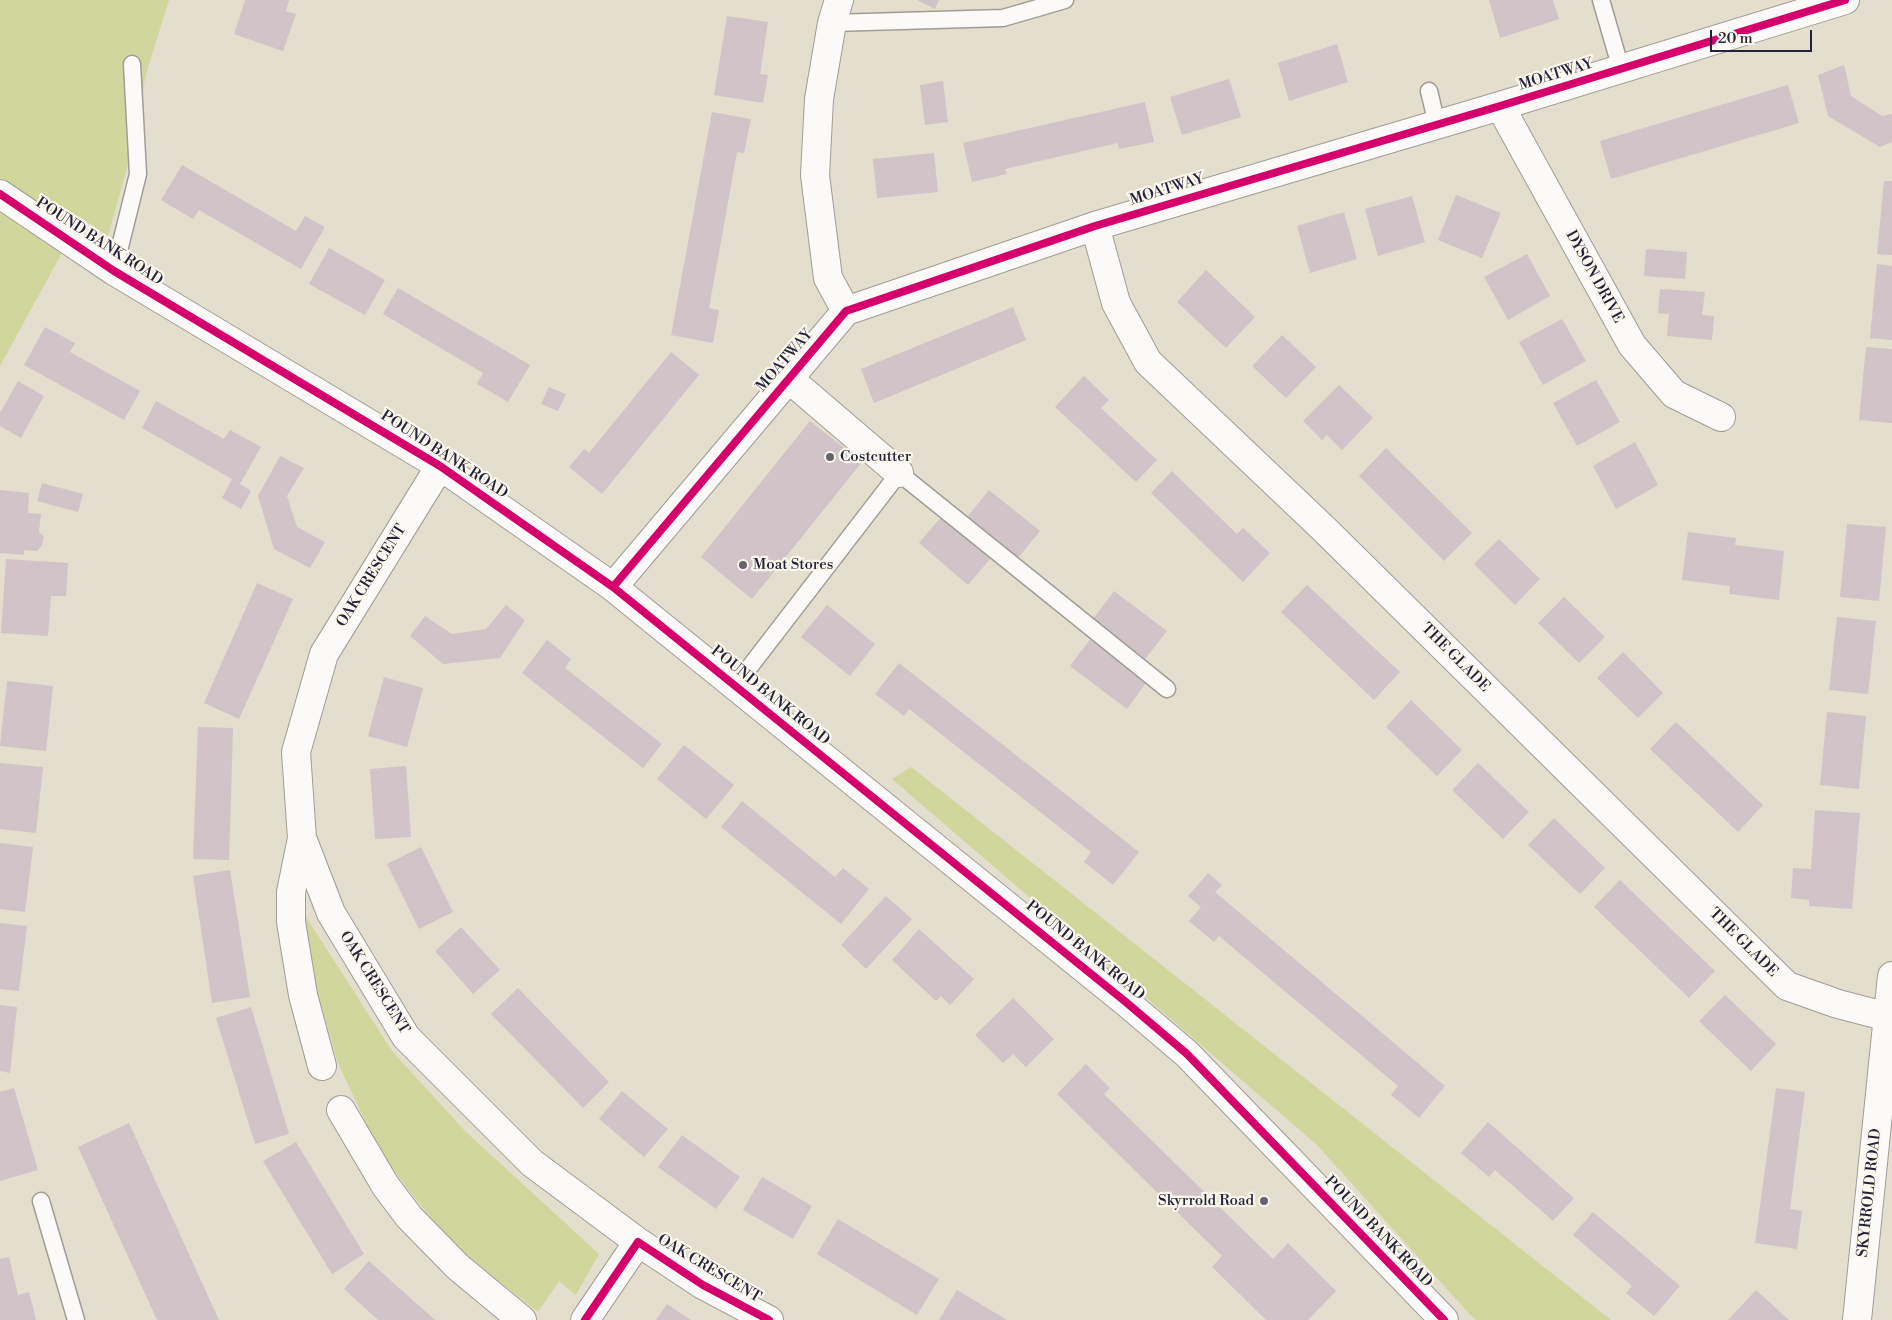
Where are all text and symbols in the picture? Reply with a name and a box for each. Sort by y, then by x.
scale bar [1712,20,1814,52]
text: 20 m [1718,29,1753,48]
street label: MOATWAY [1517,55,1595,95]
street label: MOATWAY [1128,170,1206,210]
street label: POUND BANK ROAD [32,194,166,290]
street label: DYSON DRIVE [1561,228,1627,326]
street label: MOATWAY [753,326,817,396]
street label: POUND BANK ROAD [377,407,511,503]
place label: Costcutter [840,448,911,466]
marker: Costcutter [824,451,836,463]
street label: OAK CRESCENT [333,521,411,631]
place label: Moat Stores [753,556,833,574]
marker: Moat Stores [737,559,749,571]
street label: THE GLADE [1417,620,1493,696]
street label: POUND BANK ROAD [707,643,833,749]
street label: POUND BANK ROAD [1022,898,1148,1004]
street label: THE GLADE [1705,905,1781,981]
street label: OAK CRESCENT [335,928,413,1038]
street label: SKYRROLD ROAD [1854,1128,1886,1258]
street label: POUND BANK ROAD [1320,1173,1436,1291]
place label: Skyrrold Road [1158,1192,1254,1210]
marker: Skyrrold Road [1258,1195,1270,1207]
street label: OAK CRESCENT [654,1231,764,1307]

